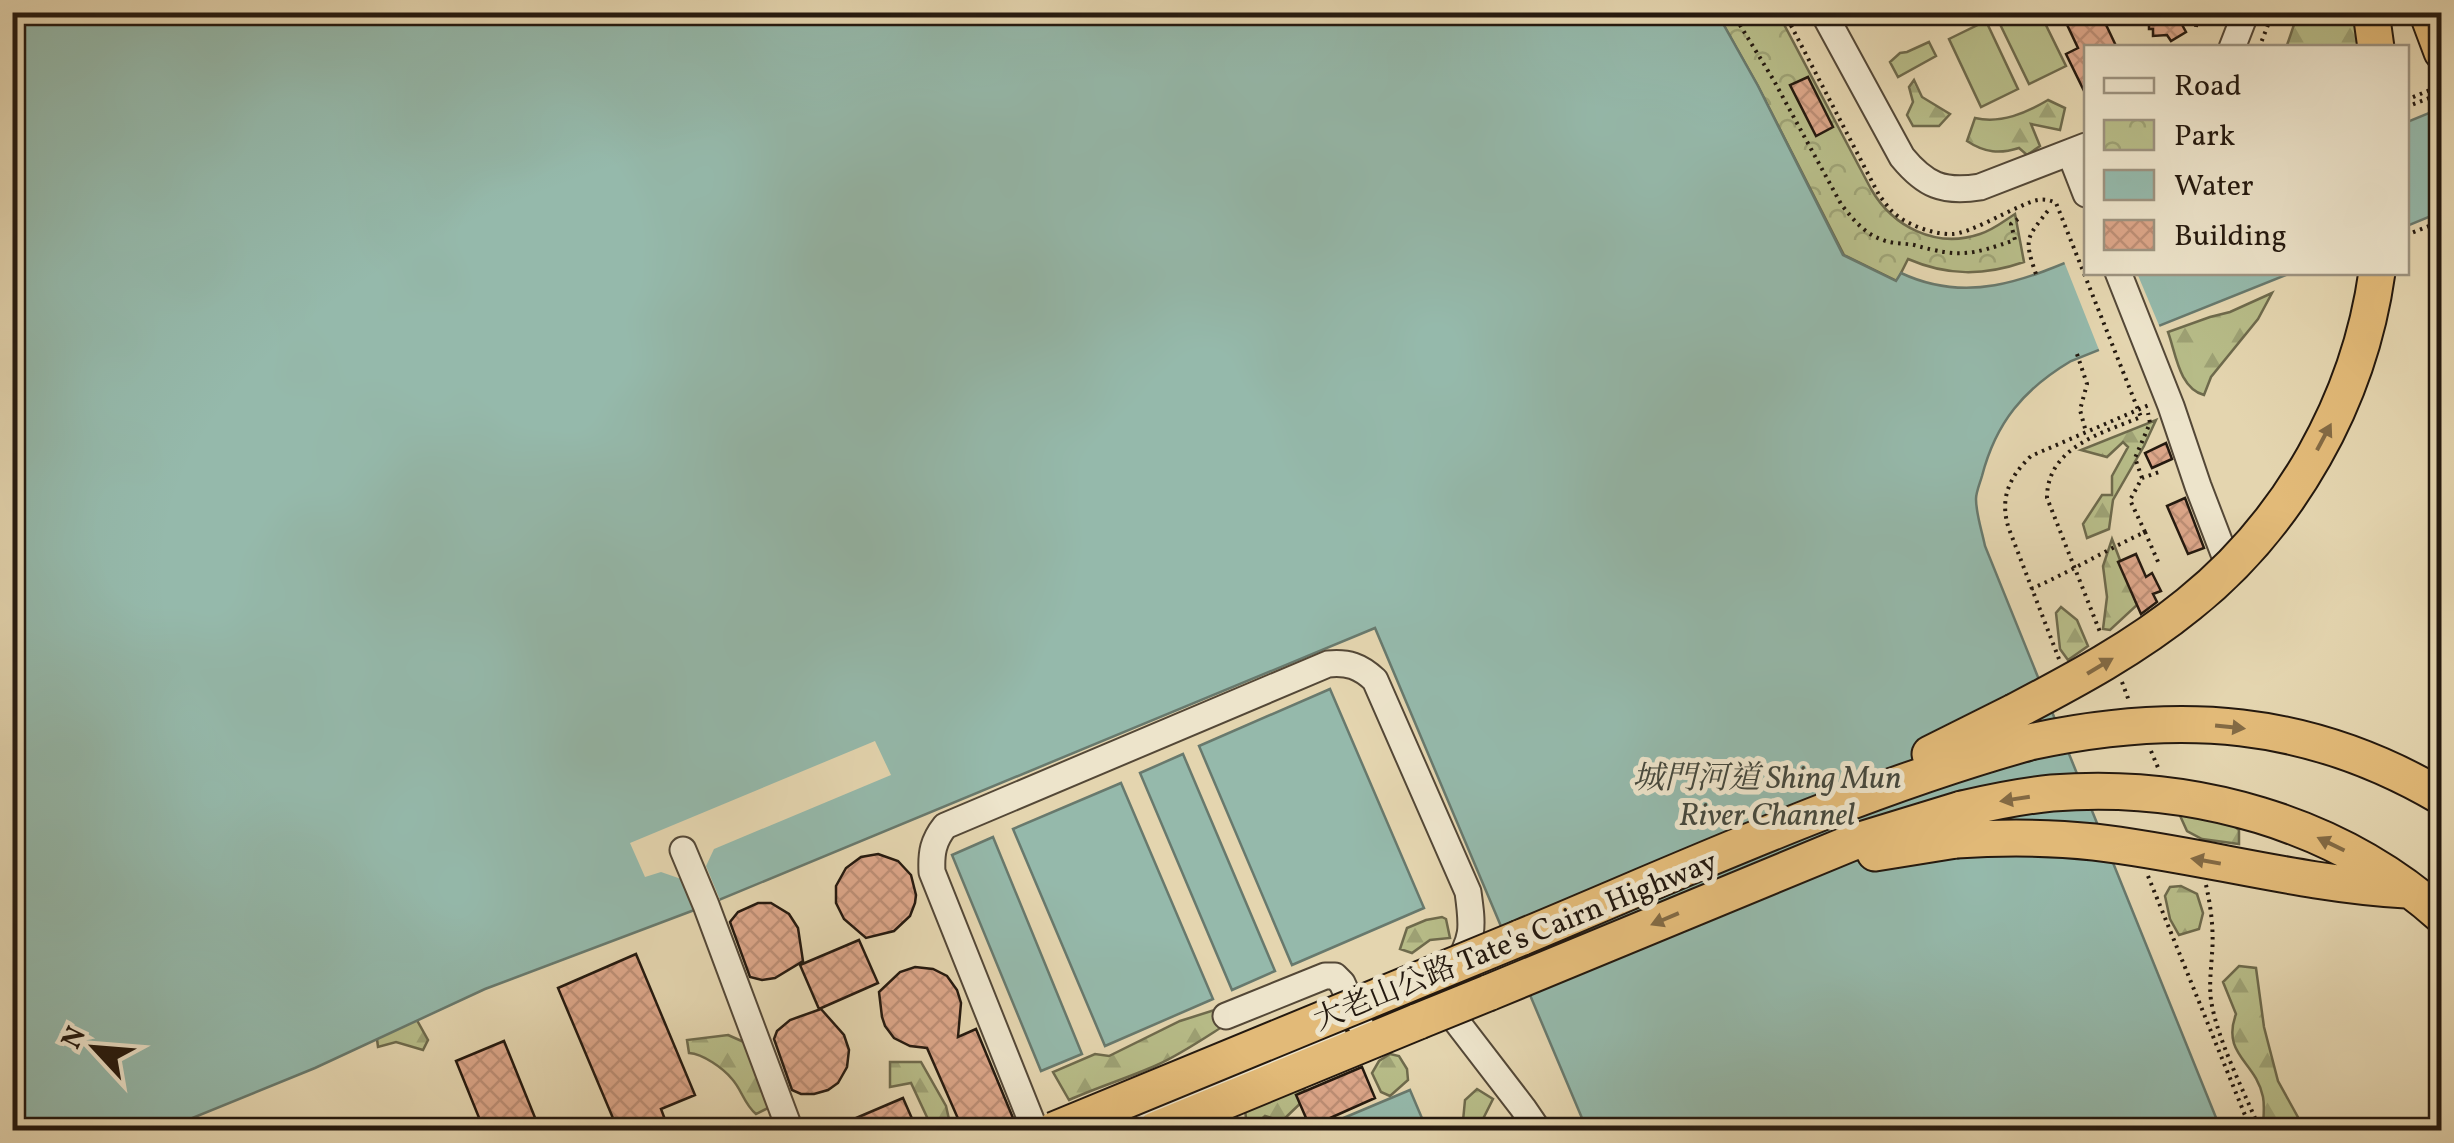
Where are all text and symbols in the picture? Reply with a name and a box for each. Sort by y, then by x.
legend [2084,45,2409,275]
text: Road [2174,66,2242,108]
text: Park [2174,116,2235,158]
text: Water [2174,166,2254,208]
text: Building [2174,216,2287,258]
one-way arrow [2315,422,2332,451]
one-way arrow [2086,658,2114,675]
one-way arrow [2215,719,2247,735]
water label: 城門河道 Shing Mun River Channel [1632,758,1902,839]
one-way arrow [1998,791,2030,807]
one-way arrow [2316,835,2345,852]
street label: 大老山公路 Tate's Cairn Highway [1308,841,1724,1042]
one-way arrow [2190,853,2222,868]
one-way arrow [1650,911,1680,927]
north arrow [45,998,145,1098]
text: N [53,1020,97,1056]

